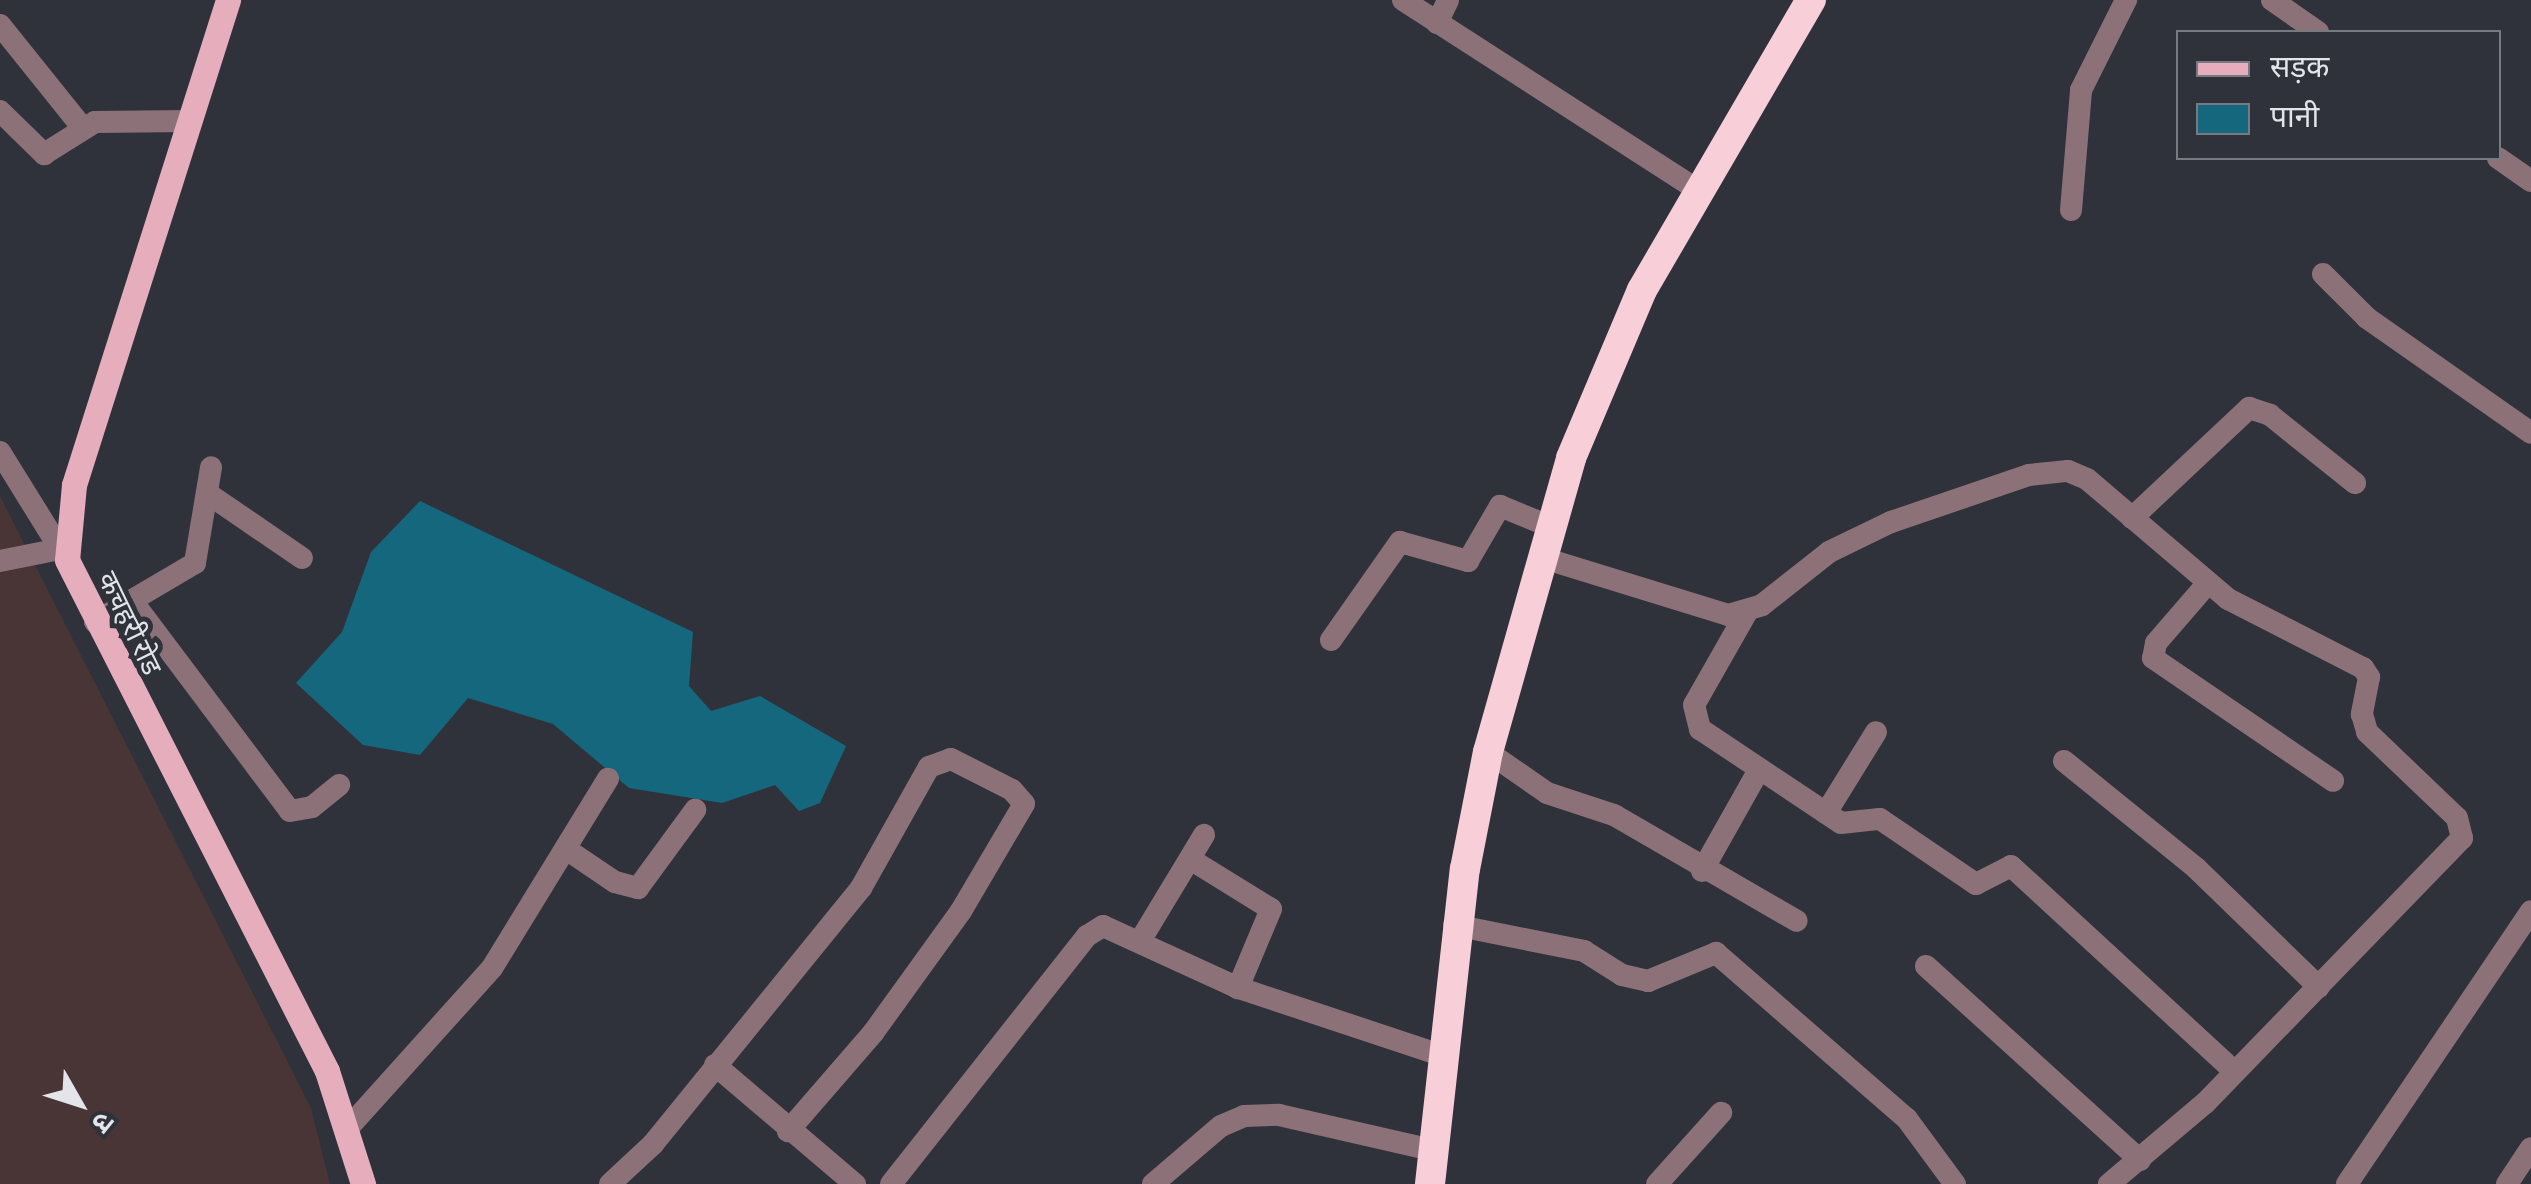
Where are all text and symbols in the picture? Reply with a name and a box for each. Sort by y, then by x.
legend [2176,30,2501,160]
text: सड़क [2270,49,2329,83]
text: पानी [2270,99,2319,133]
street label: कचहरी रोड [91,566,169,680]
north arrow [30,1054,130,1154]
text: उ [86,1106,121,1139]

